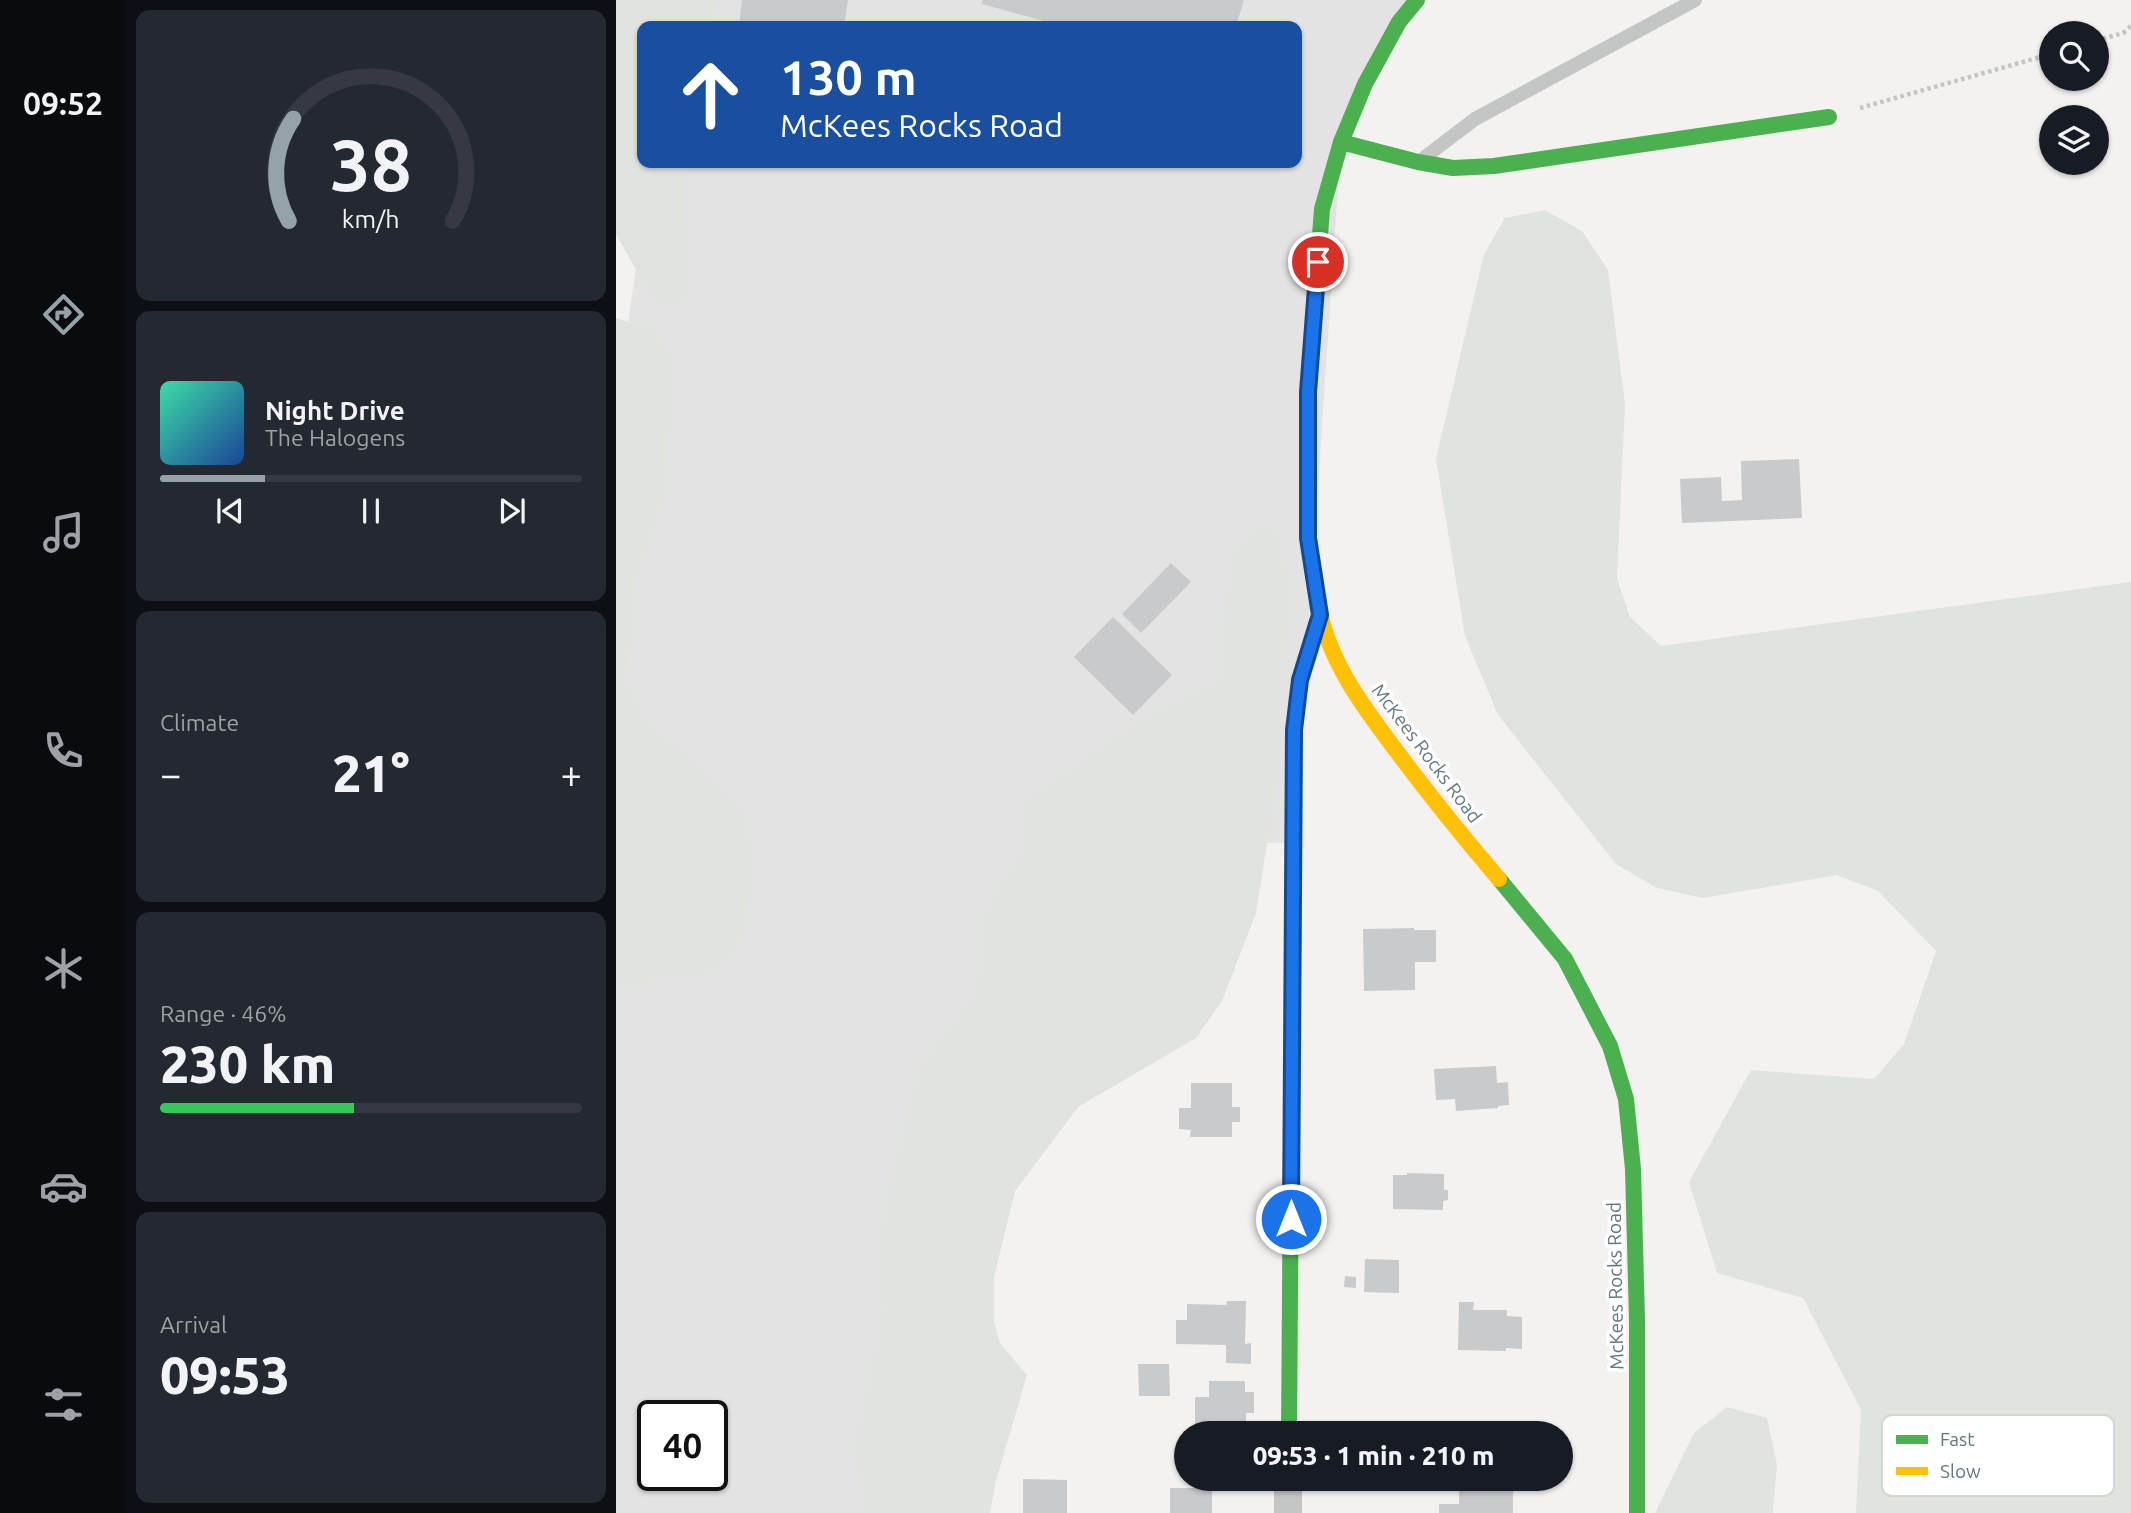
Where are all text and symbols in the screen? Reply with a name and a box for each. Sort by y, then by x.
map controls [2039,21,2109,175]
button: search [2039,21,2109,91]
icon: ahead [665,49,756,140]
text: 130 m [780,49,917,104]
text: 09:52 [23,85,103,121]
button: layers [2039,105,2109,175]
text: McKees Rocks Road [780,107,1063,143]
text: 38 [330,124,412,206]
text: km/h [342,205,400,233]
pin [1288,232,1348,292]
icon: arrive [1299,243,1337,281]
icon: directions [39,290,88,339]
text: Night Drive [265,396,405,425]
text: The Halogens [265,425,405,450]
icon: previous [211,492,249,530]
icon: pause [352,492,390,530]
icon: next [493,492,531,530]
icon: music [39,508,88,557]
street label: McKees Rocks Road [1368,679,1486,827]
text: Climate [160,710,239,735]
icon: phone [39,726,88,775]
text: 21° [332,744,410,802]
text: − [160,753,181,795]
text: + [561,753,582,795]
icon: climate [39,944,88,993]
text: Range · 46% [160,1001,287,1026]
text: 230 km [160,1035,335,1093]
icon: car [39,1162,88,1211]
position arrow [1254,1182,1328,1256]
street label: McKees Rocks Road [1603,1202,1627,1370]
text: Arrival [160,1312,227,1337]
text: 09:53 [160,1346,290,1404]
icon: filters [39,1380,88,1429]
speed limit sign: 40 [637,1400,728,1491]
legend [1882,1415,2114,1496]
text: Fast [1940,1428,1975,1450]
text: 09:53 · 1 min · 210 m [1253,1441,1494,1470]
text: Slow [1940,1460,1981,1482]

